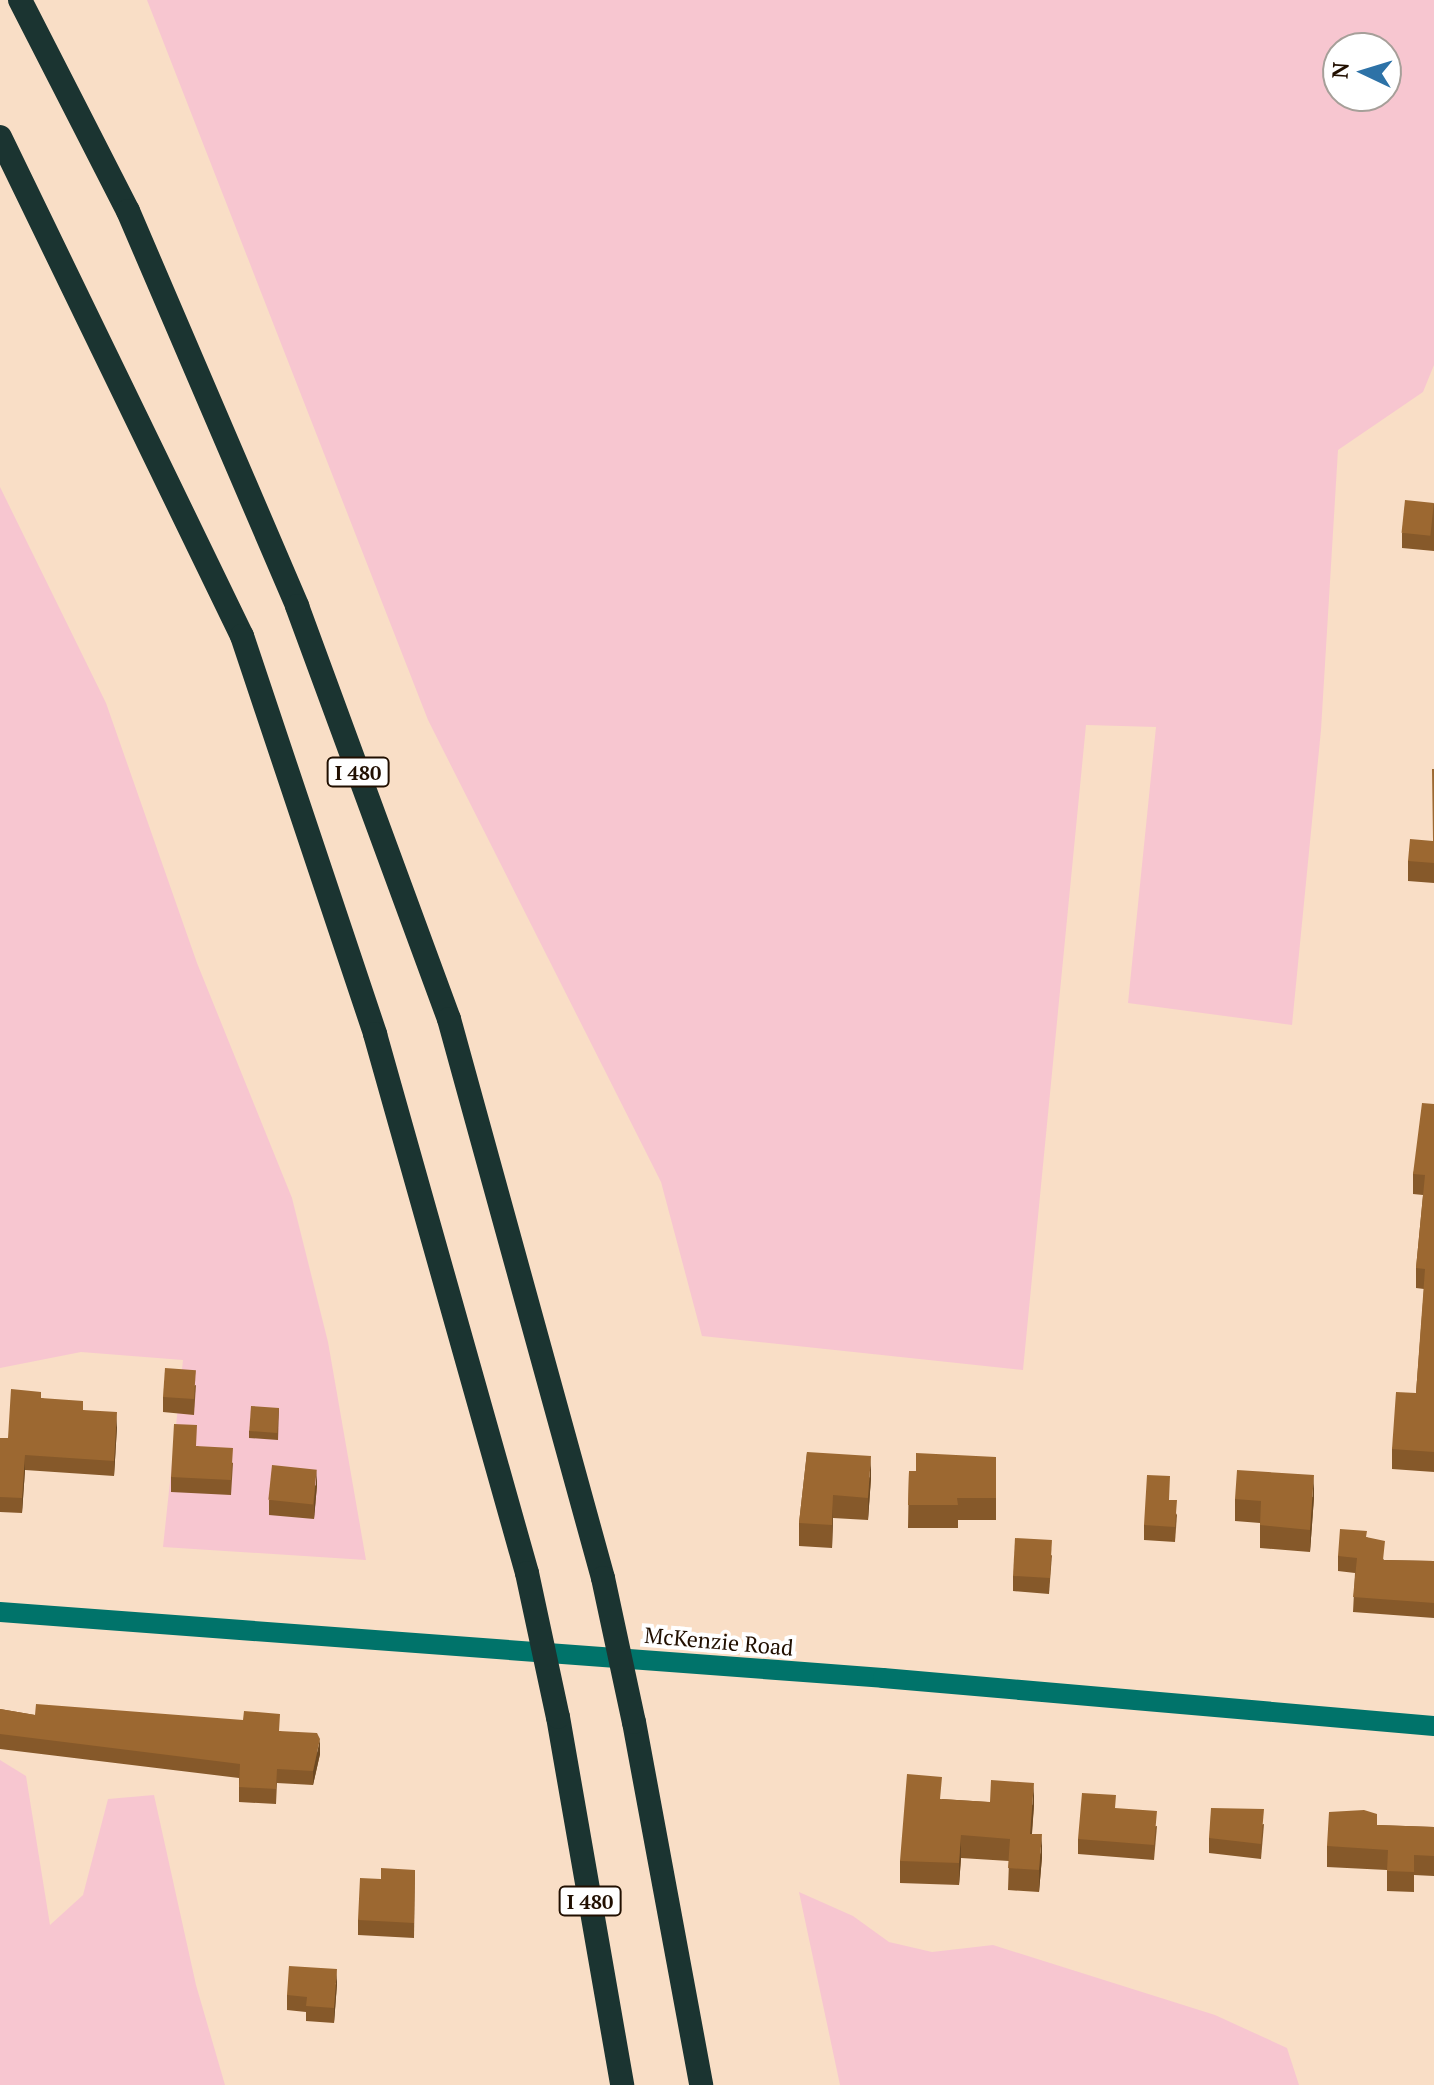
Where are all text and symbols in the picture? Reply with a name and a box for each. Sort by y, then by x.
north arrow [1322,32,1402,112]
text: N [1325,61,1355,80]
road number: I 480 [326,756,390,788]
street label: McKenzie Road [643,1621,795,1661]
road number: I 480 [558,1885,622,1917]

